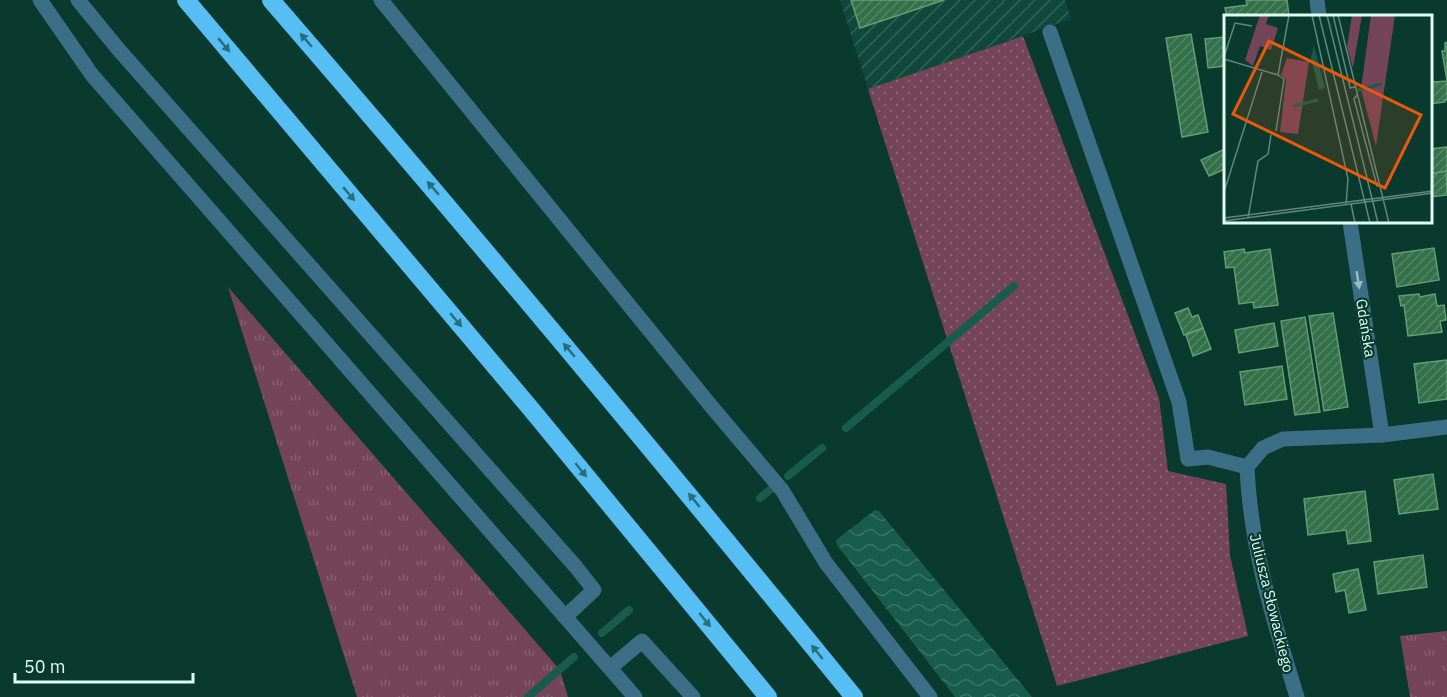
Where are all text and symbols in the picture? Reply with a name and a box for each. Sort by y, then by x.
inset map [1224,15,1432,224]
one-way arrow [300,33,313,48]
one-way arrow [217,37,230,53]
one-way arrow [427,181,440,196]
one-way arrow [343,186,356,202]
one-way arrow [1354,270,1363,289]
street label: Gdańska [1352,297,1380,359]
one-way arrow [449,312,462,327]
one-way arrow [563,342,576,358]
one-way arrow [574,462,587,477]
one-way arrow [688,493,701,508]
street label: Juliusza Słowackiego [1246,532,1298,674]
one-way arrow [698,612,711,628]
one-way arrow [811,644,823,659]
scale bar [15,646,194,684]
text: 50 m [24,655,66,678]

